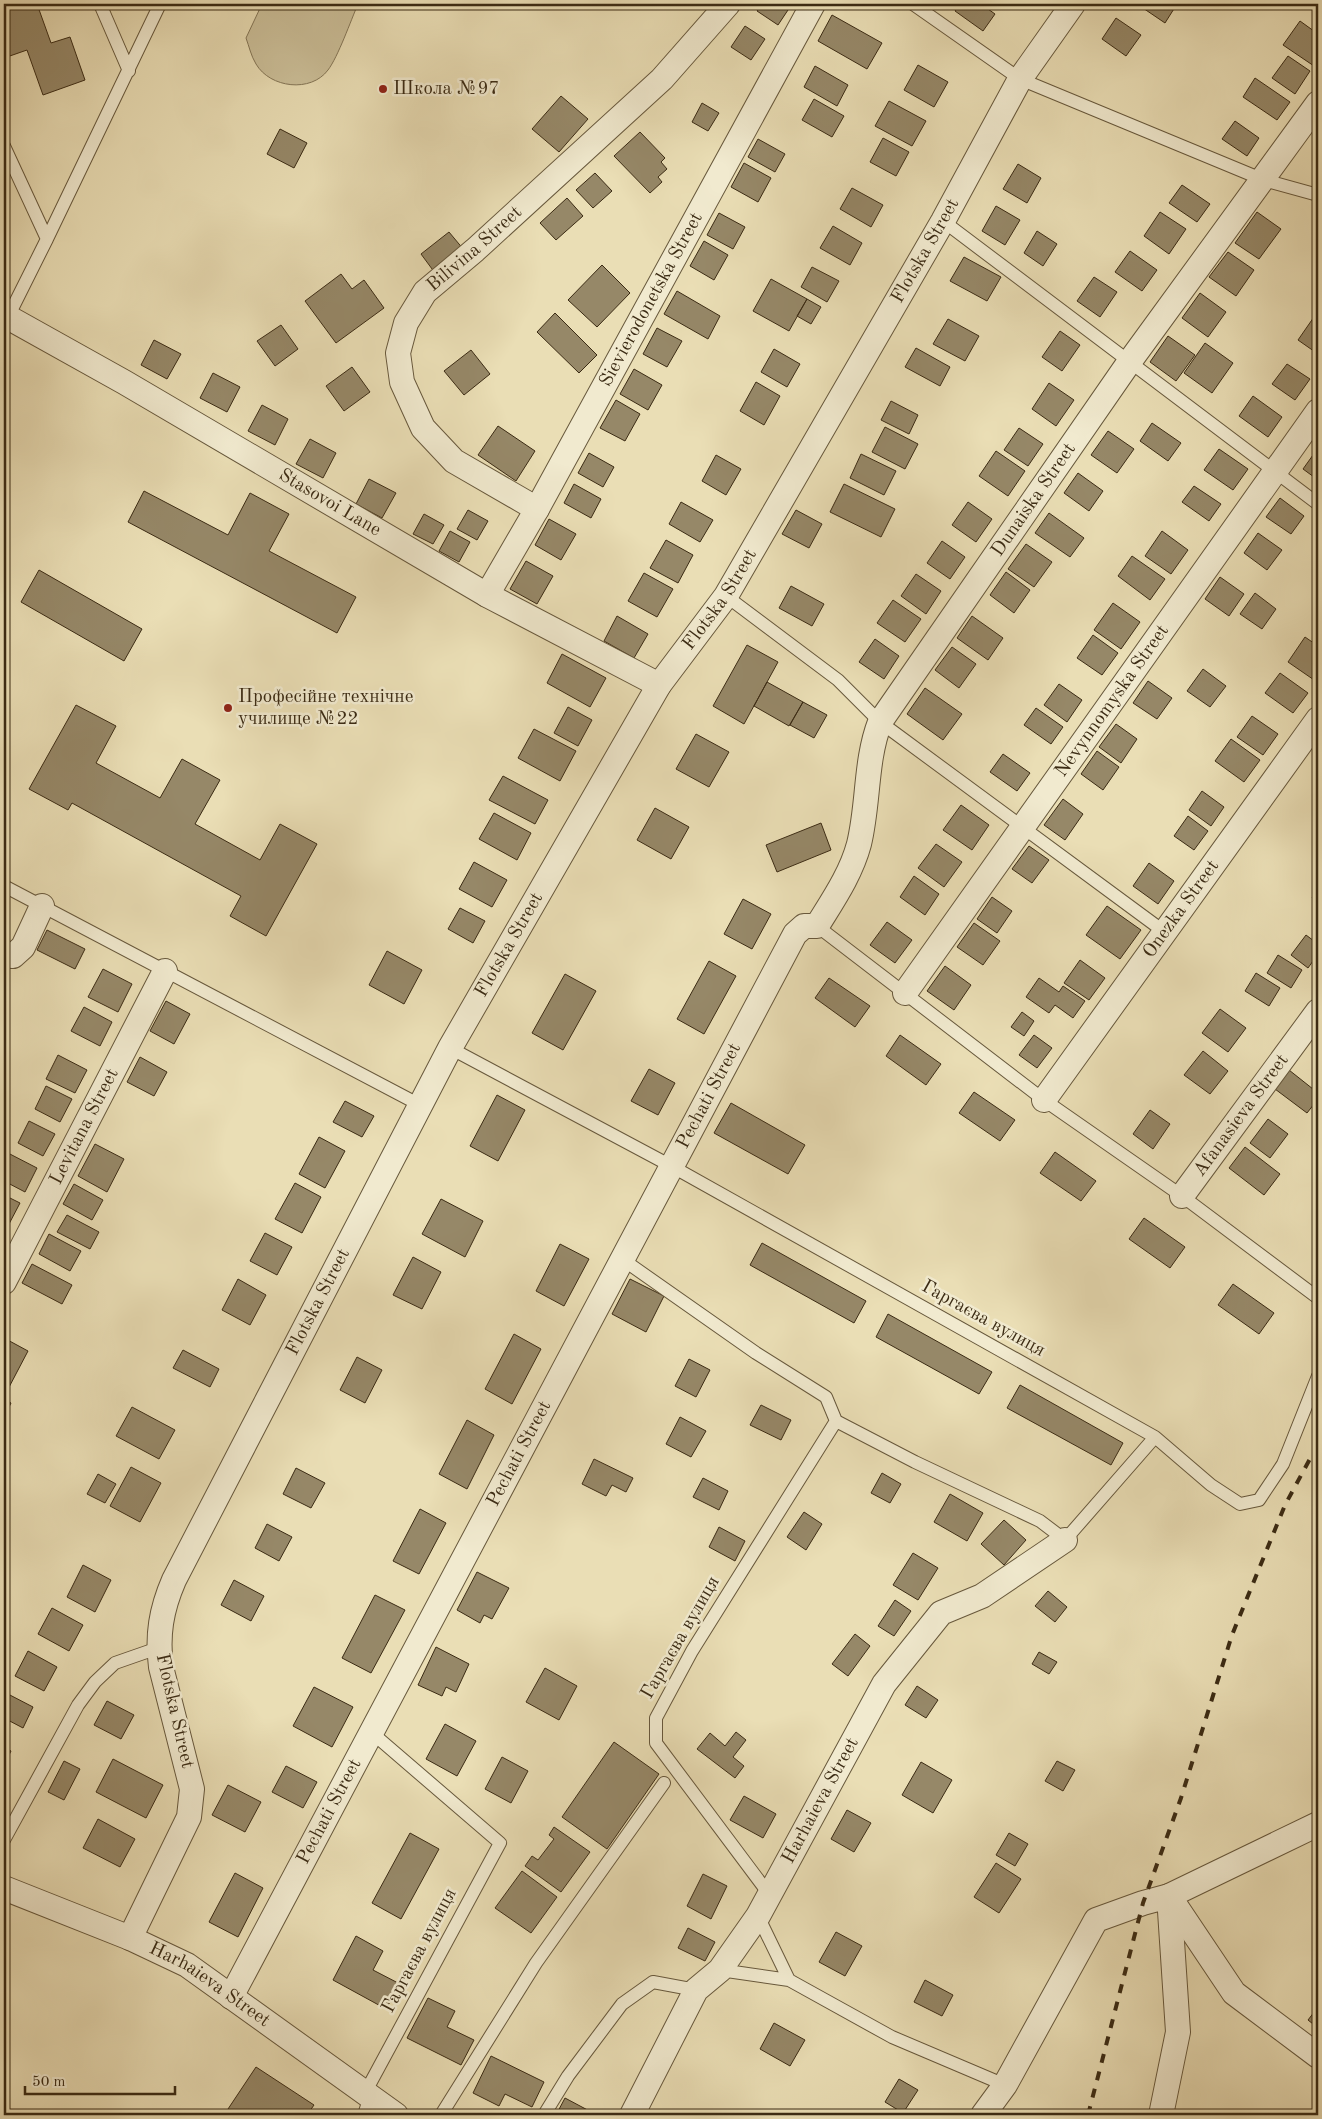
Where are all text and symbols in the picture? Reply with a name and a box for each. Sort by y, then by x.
place label: Школа №97 [393,80,500,99]
marker: Школа №97 [377,83,389,95]
street label: Flotska Street [888,195,963,307]
street label: Bilivina Street [424,203,526,295]
street label: Sievierodonetska Street [596,210,707,390]
street label: Dunaiska Street [988,440,1079,560]
street label: Stasovoi Lane [275,465,384,540]
street label: Flotska Street [679,546,760,654]
street label: Nevynnomyska Street [1052,621,1173,781]
place label: Професійне технічне училище №22 [238,688,414,729]
marker: Професійне технічне училище №22 [222,702,234,714]
street label: Onezka Street [1140,857,1223,962]
street label: Flotska Street [472,889,547,1001]
street label: Pechati Street [673,1040,745,1152]
street label: Afanasieva Street [1190,1051,1292,1180]
street label: Levitana Street [47,1065,122,1188]
street label: Flotska Street [283,1246,354,1358]
street label: Гаргаєва вулиця [918,1277,1048,1361]
street label: Pechati Street [484,1398,555,1510]
street label: Гаргаєва вулиця [638,1573,724,1703]
street label: Flotska Street [152,1652,196,1770]
street label: Harhaieva Street [779,1734,863,1867]
street label: Pechati Street [294,1756,365,1867]
street label: Гаргаєва вулиця [379,1885,461,2016]
street label: Harhaieva Street [146,1939,273,2031]
scale bar [25,2064,175,2096]
text: 50 m [32,2075,66,2090]

